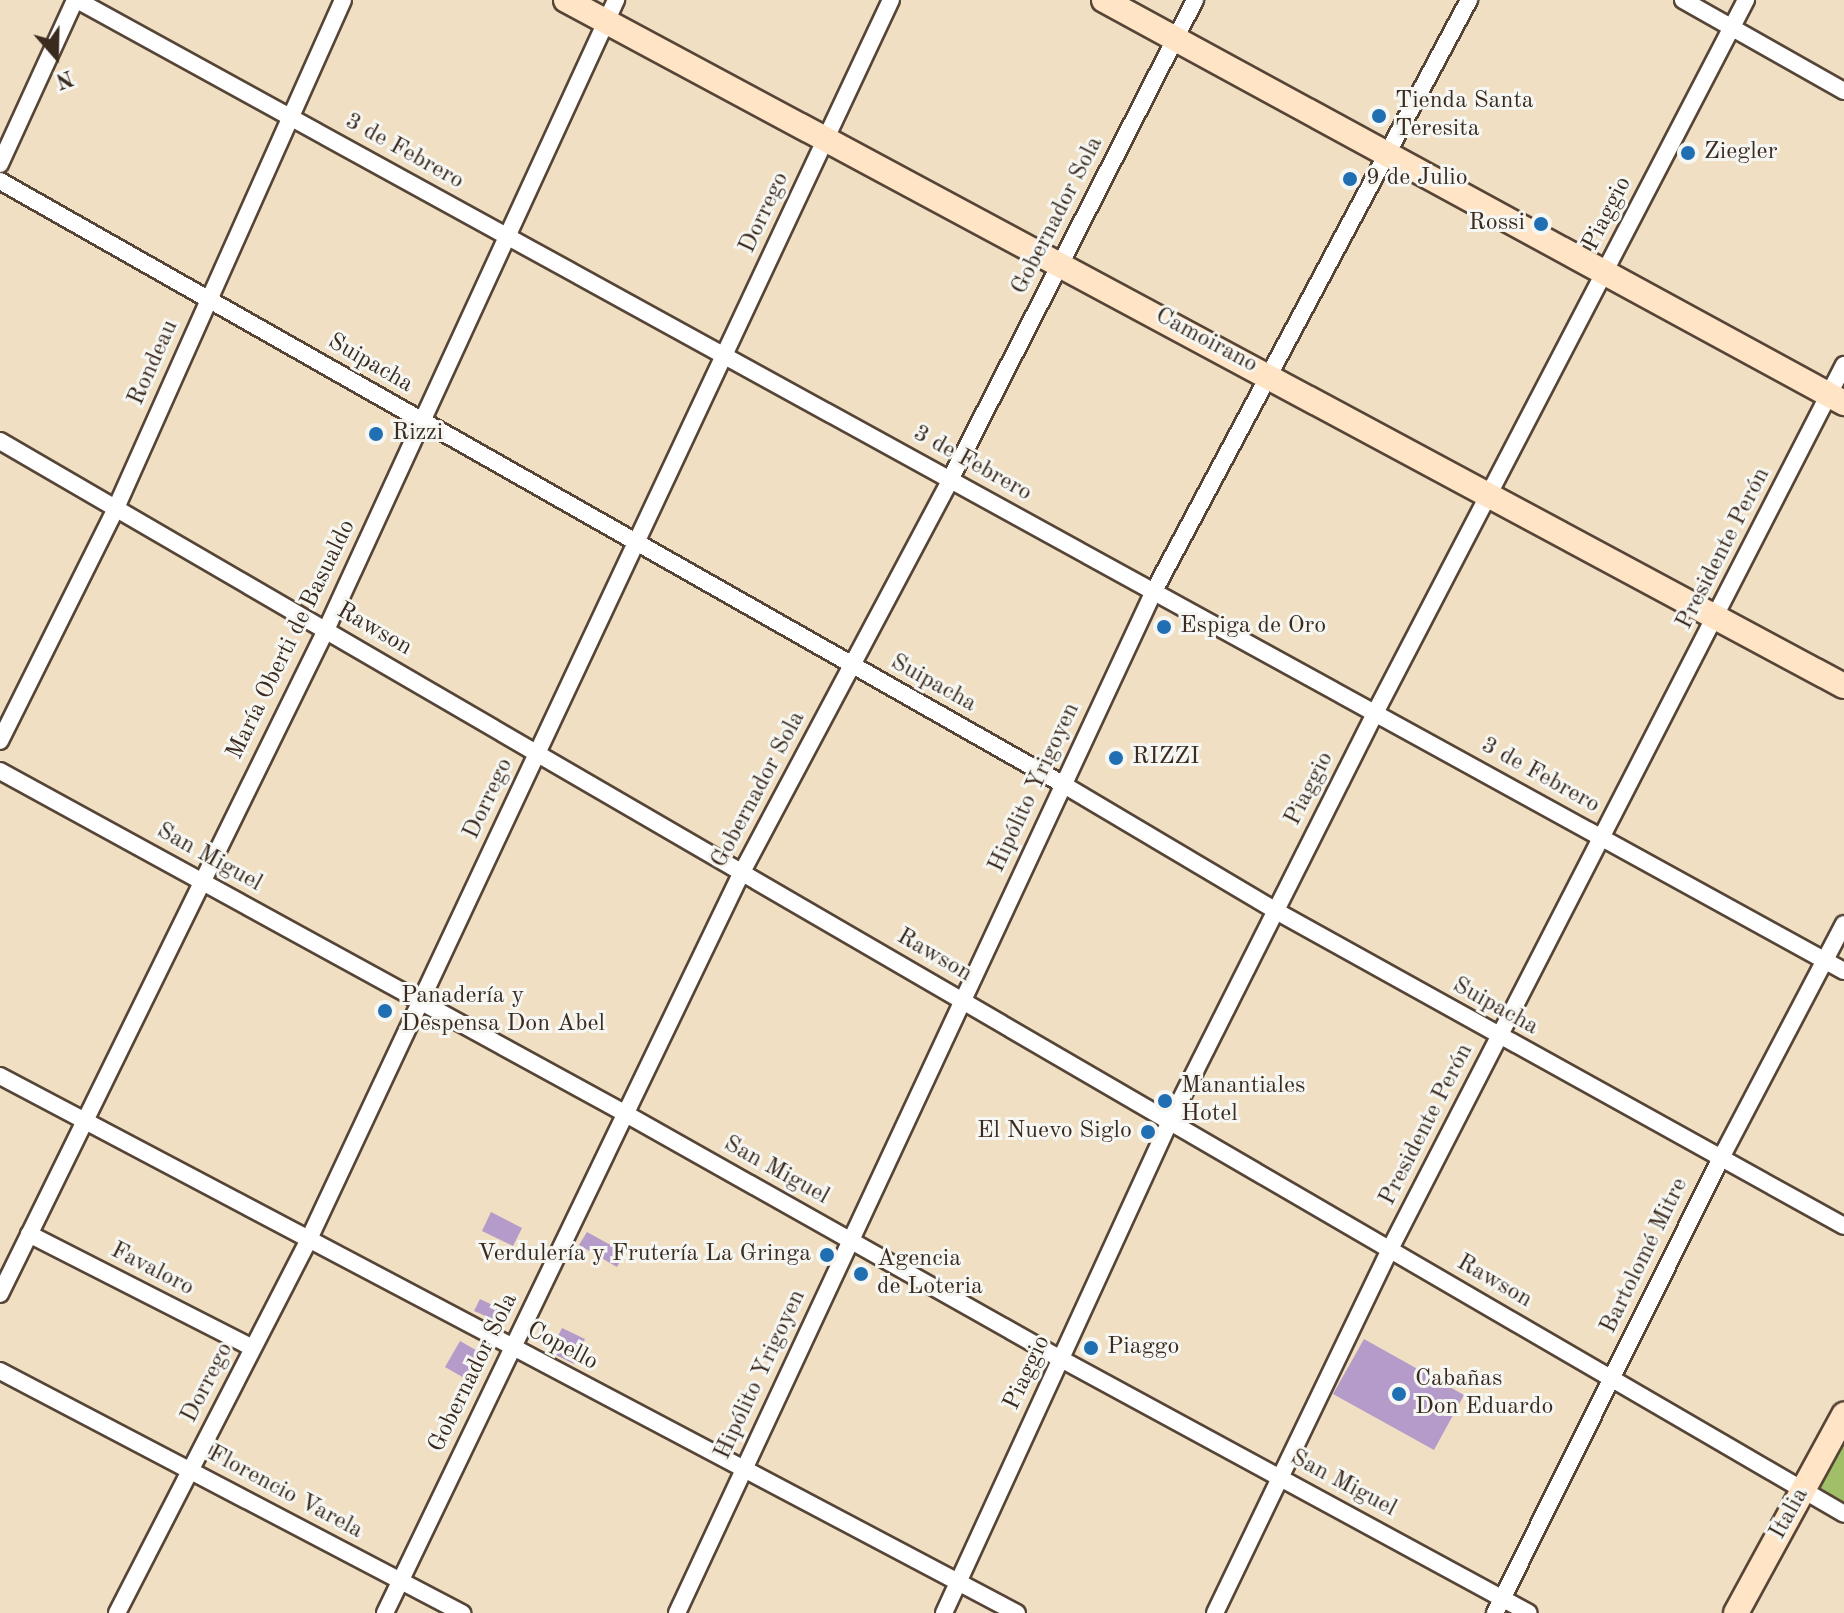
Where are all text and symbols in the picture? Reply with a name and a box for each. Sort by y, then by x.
north arrow [16,16,96,96]
text: N [53,65,76,92]
place label: Tienda Santa Teresita [1395,88,1534,144]
marker: Tienda Santa Teresita [1370,107,1388,125]
street label: 3 de Febrero [340,108,468,196]
street label: Gobernador Sola [1006,132,1110,300]
place label: Ziegler [1704,139,1777,167]
marker: Ziegler [1679,144,1697,162]
place label: 9 de Julio [1366,165,1468,193]
street label: Dorrego [734,168,796,258]
marker: 9 de Julio [1341,170,1359,188]
street label: Piaggio [1577,172,1639,256]
place label: Rossi [1469,210,1525,238]
marker: Rossi [1532,215,1550,233]
street label: Camoirano [1150,302,1262,380]
street label: Rondeau [122,316,186,410]
street label: Suipacha [322,328,418,400]
place label: Rizzi [392,420,443,448]
street label: 3 de Febrero [908,420,1036,508]
marker: Rizzi [367,425,385,443]
street label: Presidente Perón [1671,463,1777,635]
street label: María Oberti de Basualdo [221,515,363,765]
street label: Rawson [331,597,417,663]
place label: Espiga de Oro [1180,613,1326,641]
marker: Espiga de Oro [1155,618,1173,636]
street label: Suipacha [885,649,981,719]
street label: Hipólito Yrigoyen [983,699,1087,877]
street label: Gobernador Sola [706,707,812,873]
street label: 3 de Febrero [1476,732,1604,820]
place label: RIZZI [1132,744,1199,772]
street label: Piaggio [1279,747,1341,831]
marker: RIZZI [1107,749,1125,767]
street label: Dorrego [458,754,520,844]
street label: San Miguel [151,817,267,899]
street label: Rawson [891,923,977,989]
street label: Suipacha [1447,972,1543,1042]
place label: Panadería y Despensa Don Abel [401,983,605,1039]
marker: Panadería y Despensa Don Abel [376,1002,394,1020]
street label: Presidente Perón [1374,1039,1480,1211]
place label: Manantiales Hotel [1181,1073,1305,1129]
marker: Manantiales Hotel [1156,1092,1174,1110]
place label: El Nuevo Siglo [977,1118,1132,1146]
marker: El Nuevo Siglo [1139,1123,1157,1141]
street label: San Miguel [718,1130,834,1212]
street label: Bartolomé Mitre [1595,1173,1695,1339]
street label: Favaloro [105,1237,199,1303]
place label: Verdulería y Frutería La Gringa [477,1241,811,1269]
marker: Verdulería y Frutería La Gringa [818,1246,836,1264]
place label: Agencia de Loteria [877,1246,983,1302]
street label: Rawson [1451,1249,1537,1315]
marker: Agencia de Loteria [852,1265,870,1283]
street label: Hipólito Yrigoyen [709,1286,813,1464]
street label: Gobernador Sola [423,1289,525,1457]
street label: Copello [522,1316,602,1378]
street label: Piaggio [998,1331,1058,1415]
place label: Piaggo [1107,1334,1179,1362]
street label: Dorrego [176,1338,240,1428]
marker: Piaggo [1082,1339,1100,1357]
place label: Cabañas Don Eduardo [1415,1366,1553,1422]
marker: Cabañas Don Eduardo [1390,1385,1408,1403]
street label: Florencio Varela [202,1440,368,1546]
street label: San Miguel [1285,1444,1401,1524]
street label: Italia [1764,1483,1816,1545]

